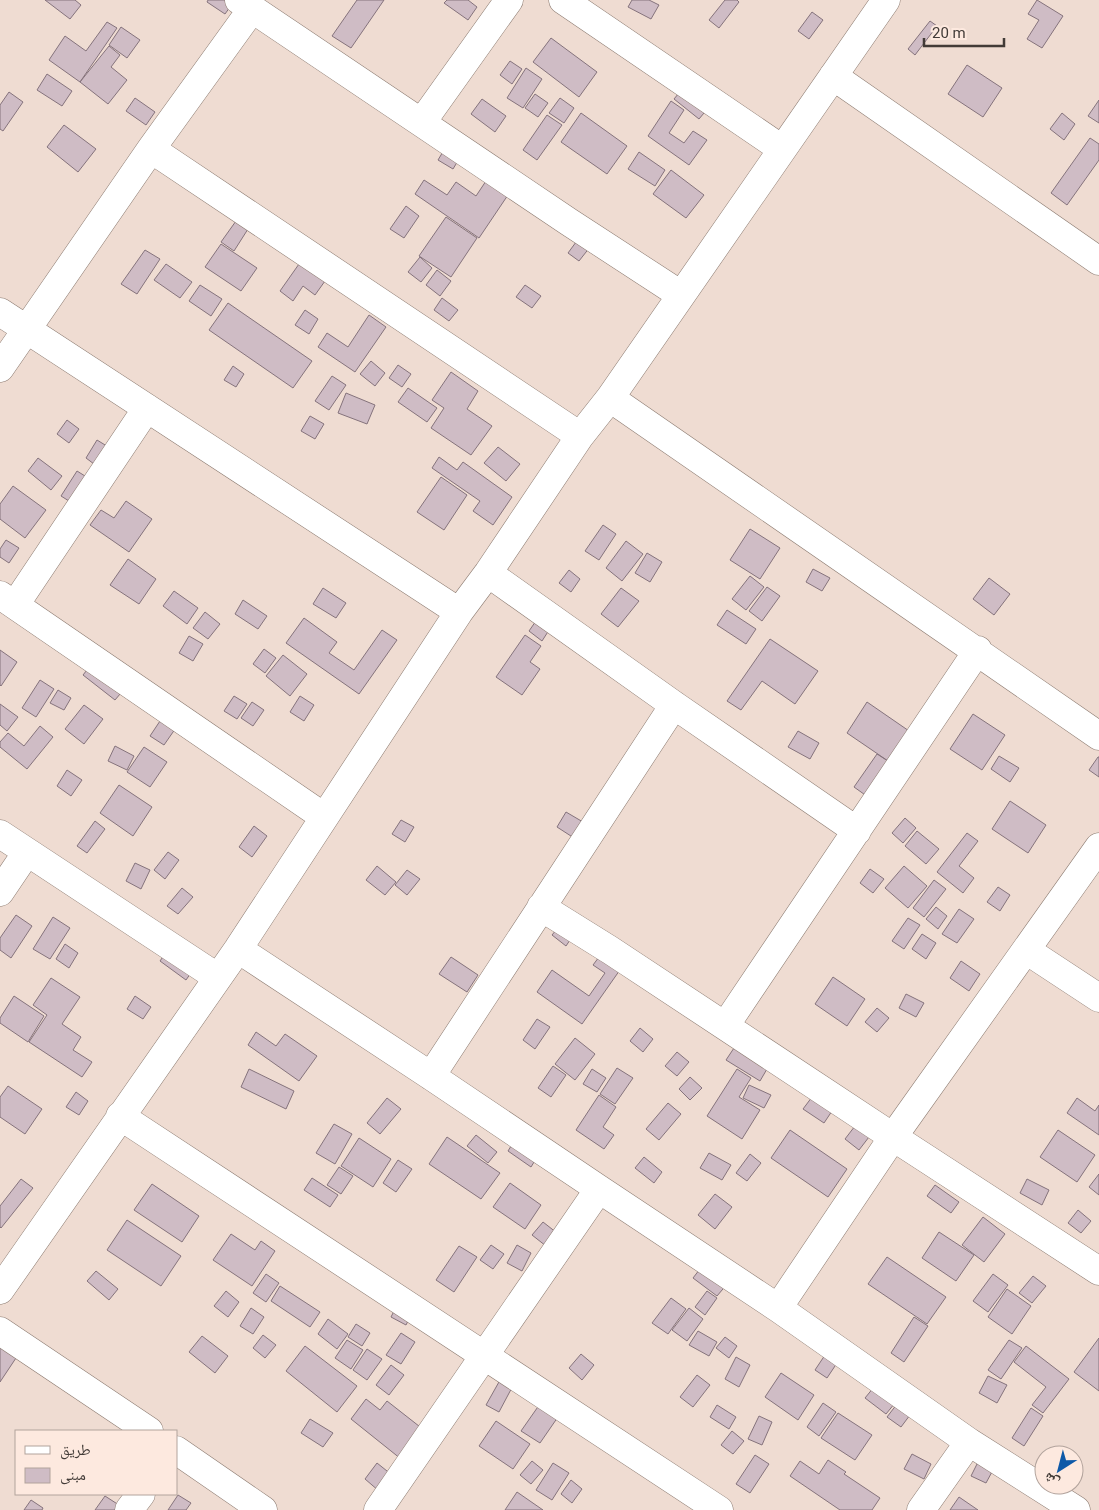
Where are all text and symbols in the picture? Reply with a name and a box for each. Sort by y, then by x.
scale bar [924,15,1004,47]
text: 20 m [932,24,966,42]
legend [15,1430,178,1495]
text: طريق [60,1441,91,1460]
north arrow [1034,1445,1084,1495]
text: مبنى [60,1466,86,1485]
text: ش [1041,1469,1063,1491]

